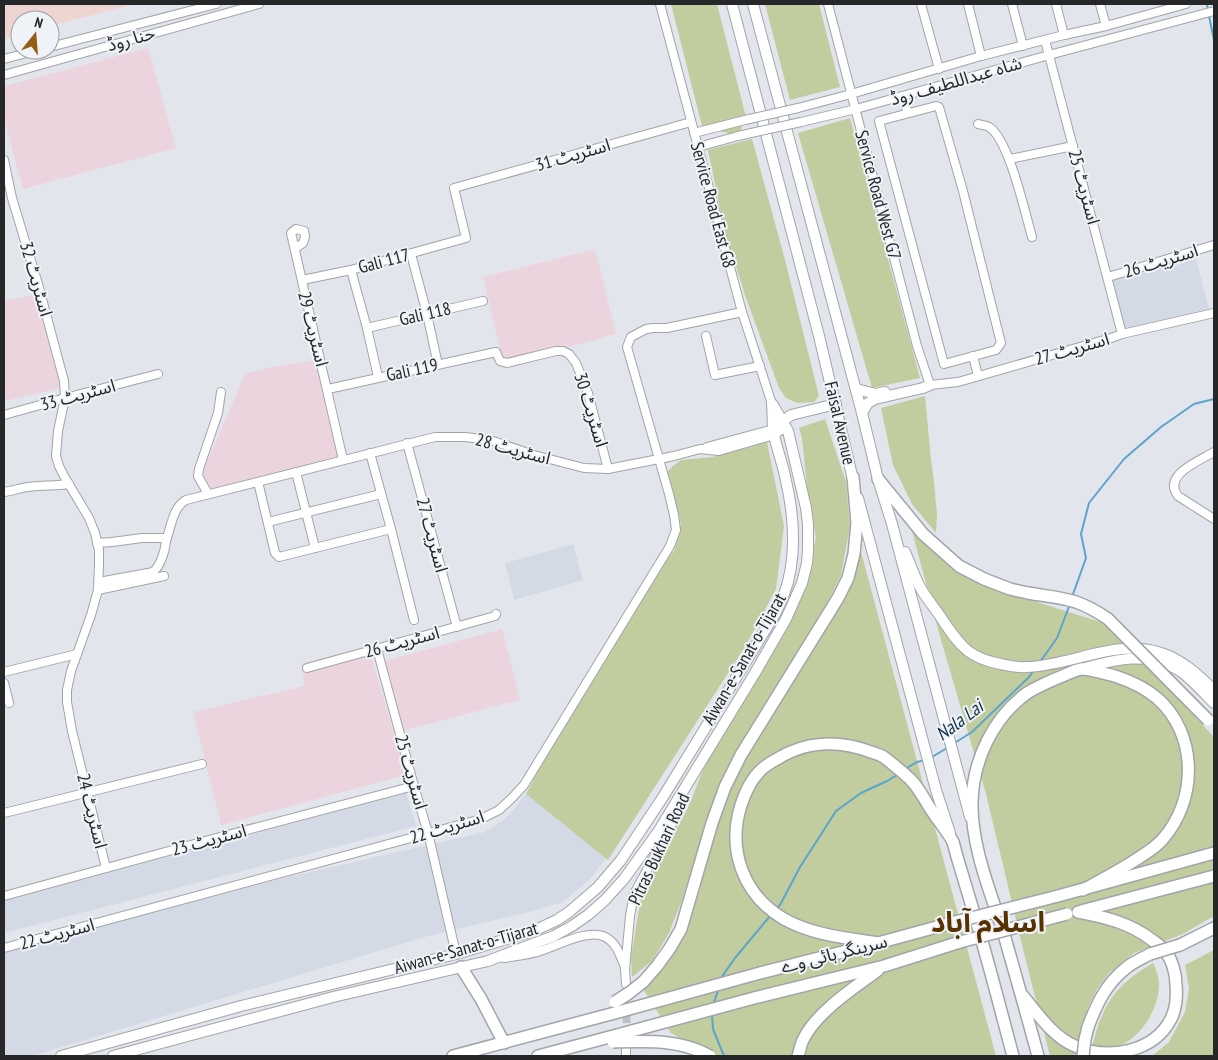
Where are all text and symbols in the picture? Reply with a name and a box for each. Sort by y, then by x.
north arrow [10,10,60,60]
text: N [33,13,45,32]
street label: حنا روڈ [104,21,158,56]
street label: شاہ عبداللطیف روڈ [887,51,1024,110]
street label: Service Road West G7 [850,128,907,262]
street label: اسٹریٹ 31 [533,133,613,176]
street label: Service Road East G8 [686,139,741,270]
street label: اسٹریٹ 25 [1063,147,1106,227]
street label: اسٹریٹ 26 [1121,238,1201,283]
street label: اسٹریٹ 32 [15,239,58,319]
street label: Gali 117 [356,243,412,278]
street label: اسٹریٹ 29 [293,289,334,369]
street label: Gali 118 [397,296,453,331]
street label: اسٹریٹ 27 [1032,327,1112,370]
street label: Gali 119 [384,353,440,386]
street label: اسٹریٹ 30 [569,370,614,450]
street label: اسٹریٹ 33 [38,373,118,416]
street label: Faisal Avenue [820,379,861,467]
street label: اسٹریٹ 28 [473,427,553,470]
street label: اسٹریٹ 27 [411,495,454,575]
street label: Aiwan-e-Sanat-o-Tijarat [696,589,791,729]
street label: اسٹریٹ 26 [362,620,442,663]
water label: Nala Lai [931,693,990,746]
street label: اسٹریٹ 25 [390,732,433,812]
street label: اسٹریٹ 24 [72,771,113,851]
street label: Pitras Bukhari Road [623,789,694,908]
street label: اسٹریٹ 22 [407,804,487,849]
street label: اسٹریٹ 23 [169,818,249,861]
district label: اسلام آباد [931,903,1045,944]
street label: اسٹریٹ 22 [17,912,97,955]
street label: Aiwan-e-Sanat-o-Tijarat [391,916,541,979]
street label: سرینگر ہائی وے [778,929,890,978]

